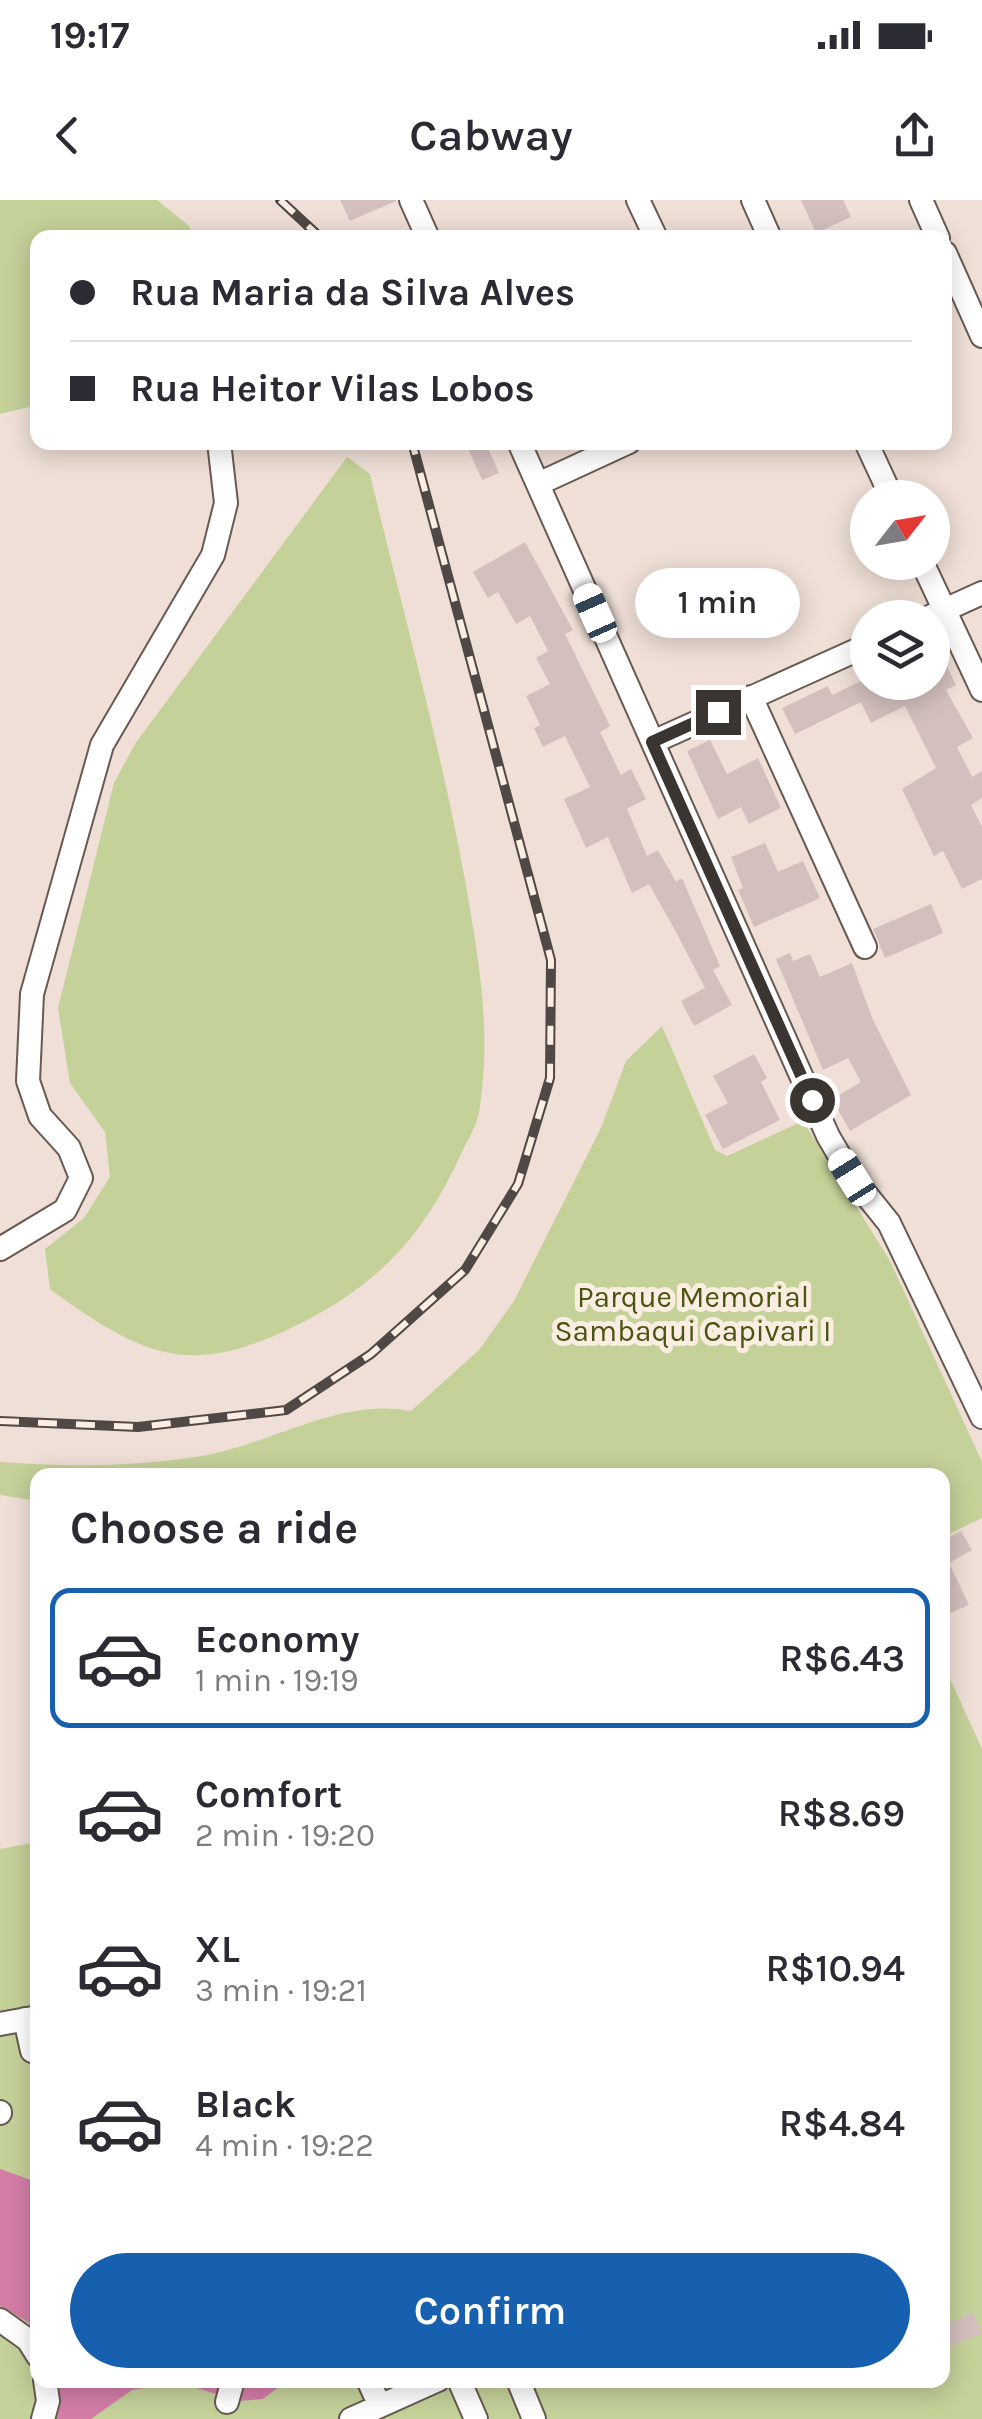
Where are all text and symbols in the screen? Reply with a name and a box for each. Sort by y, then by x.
text: 19:17 [50,13,129,58]
icon: back [40,108,95,163]
icon: share [887,108,942,163]
text: Cabway [409,109,573,161]
text: Rua Maria da Silva Alves [130,270,575,315]
text: Rua Heitor Vilas Lobos [130,366,535,411]
north arrow [850,480,950,580]
map controls [850,480,950,700]
callout: 1 min [636,567,800,637]
car [569,579,621,647]
text: 1 min [678,584,757,621]
button: layers [850,600,950,700]
route end [696,690,741,735]
route start [790,1078,835,1123]
car [823,1144,881,1210]
park label: Parque Memorial Sambaqui Capivari I [554,1279,832,1349]
text: Choose a ride [70,1502,358,1554]
icon: car [75,1613,165,1703]
text: Economy [195,1617,359,1662]
text: R$6.43 [779,1636,905,1681]
text: 1 min · 19:19 [195,1662,359,1699]
icon: car [75,1768,165,1858]
text: Comfort [195,1772,342,1817]
text: R$8.69 [778,1791,905,1836]
text: 2 min · 19:20 [195,1817,375,1854]
icon: car [75,1923,165,2013]
text: XL [195,1927,240,1972]
text: R$10.94 [766,1946,905,1991]
text: 3 min · 19:21 [195,1972,367,2009]
icon: car [75,2078,165,2168]
text: Black [195,2082,296,2127]
text: R$4.84 [779,2101,905,2146]
text: 4 min · 19:22 [195,2127,374,2164]
button: Confirm [70,2253,910,2368]

